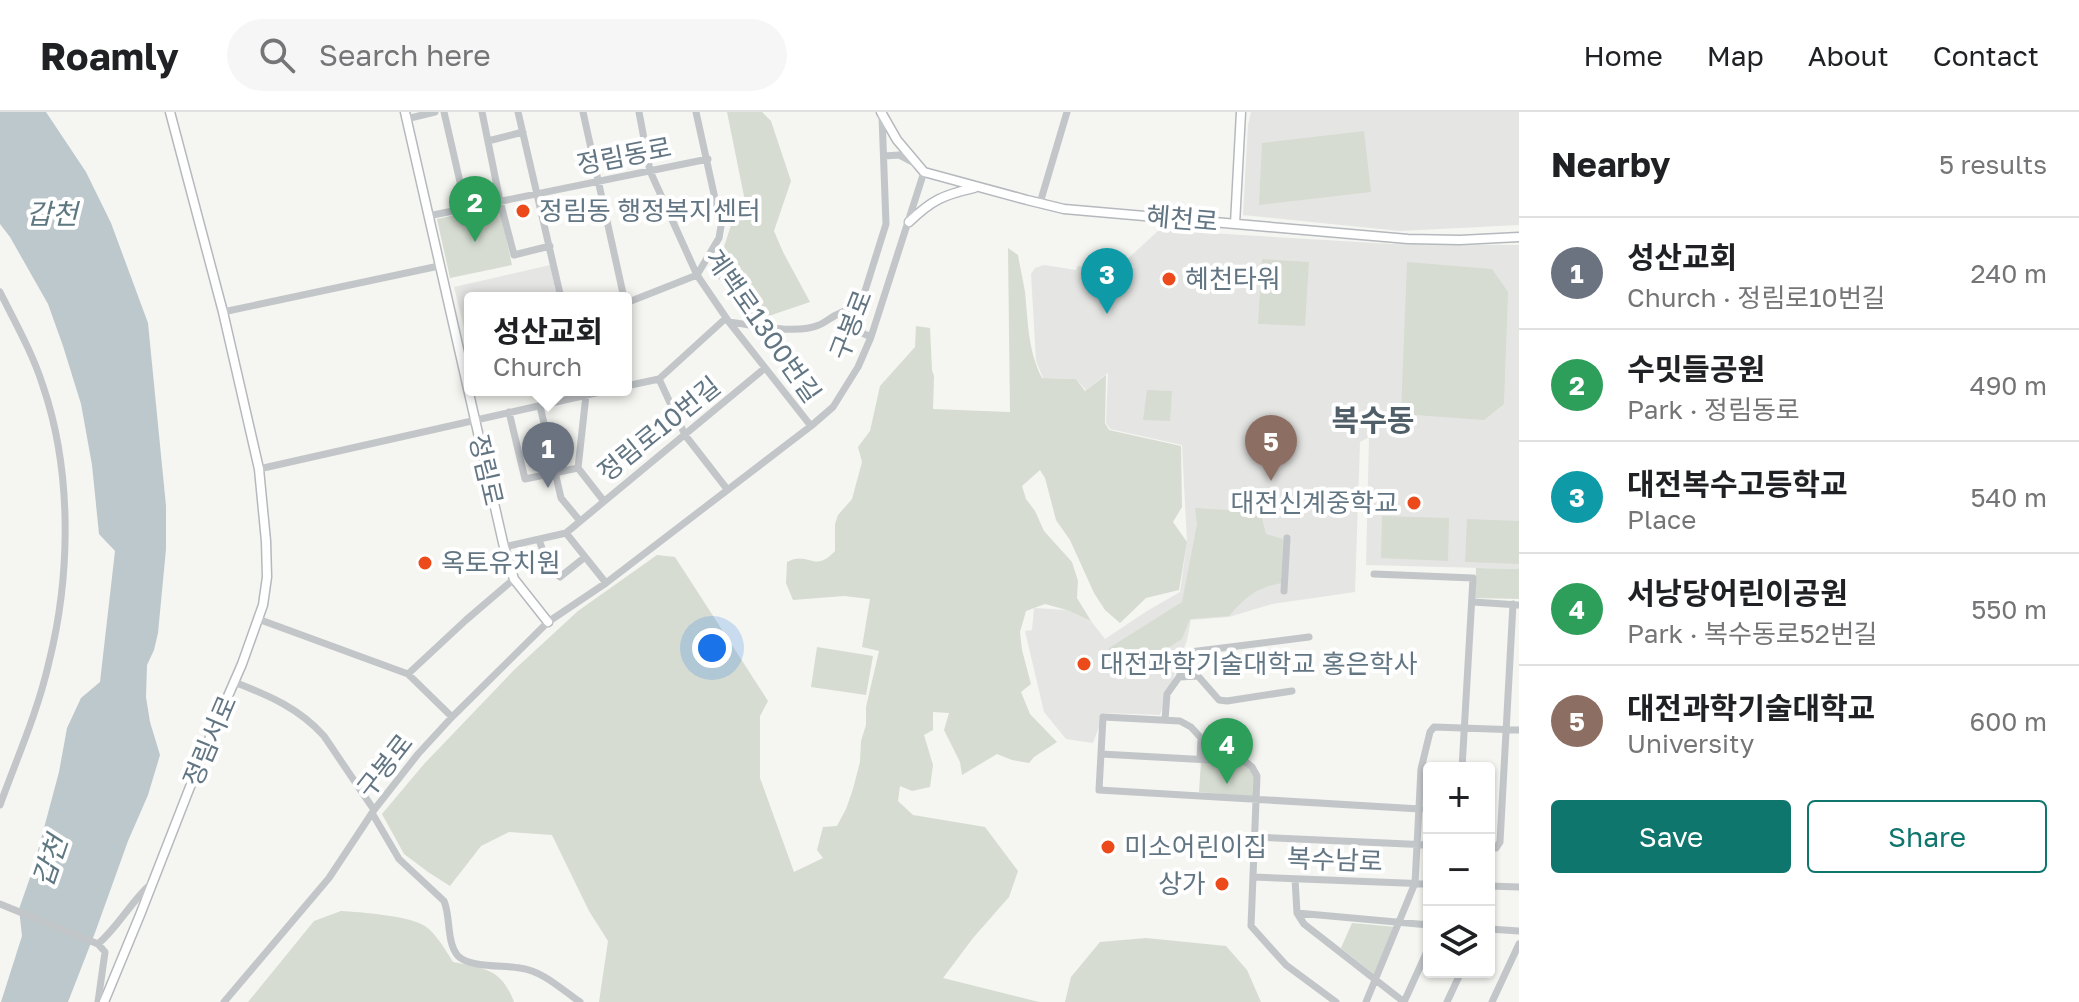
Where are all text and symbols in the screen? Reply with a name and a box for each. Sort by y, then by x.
search box [227,19,787,91]
text: Roamly [40,33,179,78]
icon: search [255,33,299,77]
text: Search here [319,37,491,73]
text: Home [1584,39,1663,72]
text: Map [1707,39,1764,72]
text: About [1808,39,1889,72]
text: Contact [1933,39,2039,72]
street label: 정림동로 [574,131,674,180]
text: Nearby [1551,144,1671,184]
text: 5 results [1939,149,2047,180]
pin: 2 [449,176,501,242]
place label: 정림동 행정복지센터 [539,195,761,226]
water label: 갑천 [26,197,81,230]
street label: 혜천로 [1145,200,1219,237]
marker: 정림동 행정복지센터 [514,202,532,220]
text: 성산교회 [1627,239,1737,275]
street label: 계백로1300번길 [699,243,828,408]
pin: 3 [1081,248,1133,314]
text: 1 [1570,258,1584,289]
text: 240 m [1970,258,2047,289]
place label: 혜천타워 [1185,263,1281,294]
marker: 혜천타워 [1160,270,1178,288]
text: Church · 정림로10번길 [1627,282,1886,313]
street label: 구봉로 [823,286,878,364]
popup [464,292,632,396]
text: 성산교회 [493,313,603,349]
text: Church [493,351,582,382]
text: 수밋들공원 [1627,351,1765,387]
street label: 정림로10번길 [591,370,726,487]
text: 2 [1569,370,1585,401]
text: 490 m [1970,370,2047,401]
text: Park · 정림동로 [1627,394,1800,425]
district label: 복수동 [1332,402,1414,438]
pin: 5 [1245,415,1297,481]
pin: 1 [522,422,574,488]
street label: 정림로 [463,431,510,508]
text: 대전복수고등학교 [1627,466,1848,502]
text: 3 [1569,482,1585,513]
text: 540 m [1970,482,2047,513]
place label: 대전신계중학교 [1231,487,1398,518]
marker: 대전신계중학교 [1405,494,1423,512]
text: Place [1627,504,1696,535]
place label: 옥토유치원 [441,547,561,578]
marker: 옥토유치원 [416,554,434,572]
text: 서낭당어린이공원 [1627,575,1848,611]
text: 4 [1569,594,1585,625]
text: 550 m [1971,594,2047,625]
text: Park · 복수동로52번길 [1627,618,1878,649]
your location [692,628,732,668]
place label: 대전과학기술대학교 홍은학사 [1100,648,1418,679]
marker: 대전과학기술대학교 홍은학사 [1075,655,1093,673]
text: 대전과학기술대학교 [1627,690,1875,726]
street label: 정림서로 [177,691,243,791]
text: 5 [1569,706,1585,737]
text: 600 m [1970,706,2047,737]
pin: 4 [1201,718,1253,784]
street label: 구봉로 [350,728,419,804]
text: University [1627,728,1754,759]
map controls [1423,762,1495,978]
button: + [1423,762,1495,834]
button: Save [1551,800,1791,873]
button: Share [1807,800,2047,873]
water label: 갑천 [26,828,75,891]
place label: 미소어린이집 [1124,831,1268,862]
button: − [1423,834,1495,906]
marker: 미소어린이집 [1099,838,1117,856]
street label: 복수남로 [1287,842,1383,877]
place label: 상가 [1158,868,1206,899]
marker: 상가 [1213,875,1231,893]
button: layers [1423,906,1495,978]

